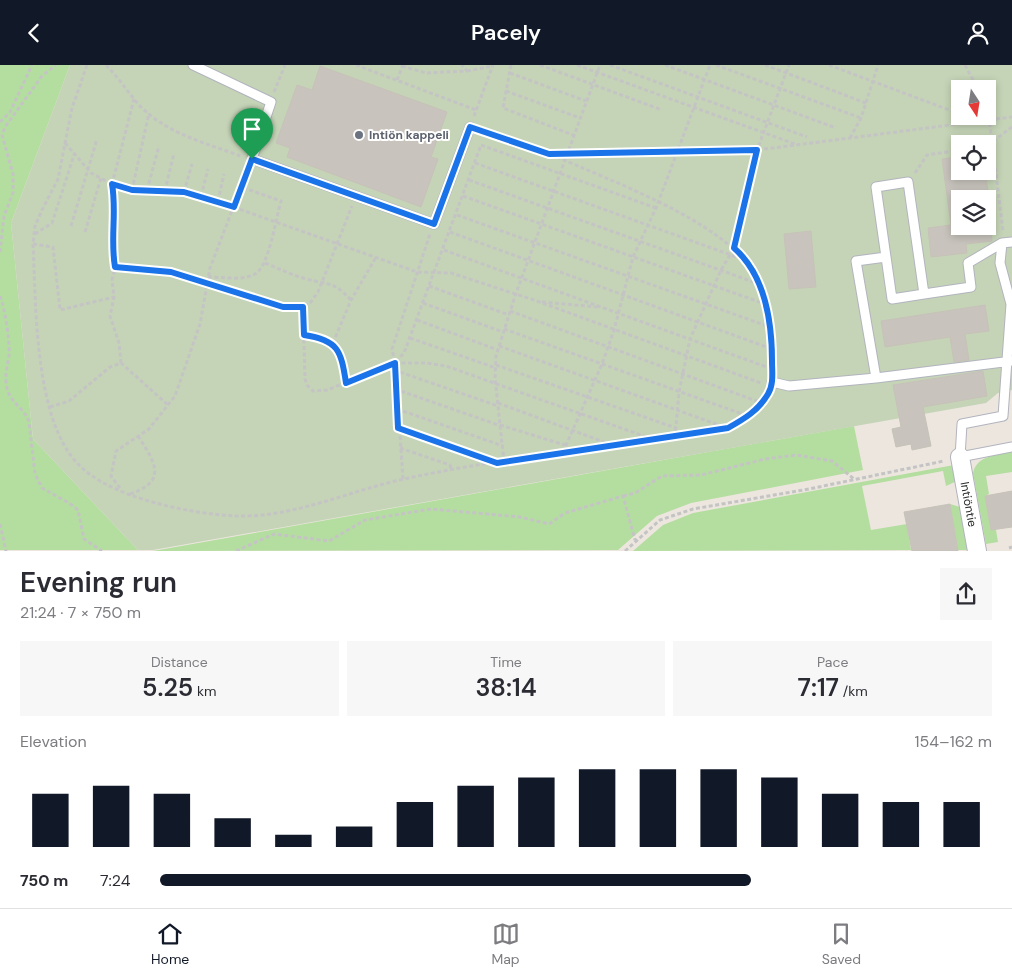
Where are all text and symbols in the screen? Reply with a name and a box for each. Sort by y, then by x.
text: Pacely [471,18,541,47]
icon: back [20,19,48,47]
icon: person [964,19,992,47]
north arrow [951,80,996,125]
map controls [951,80,996,235]
pin [231,108,273,159]
icon: arrive [238,115,266,143]
place label: Intiön kappeli [369,127,449,143]
marker: Intiön kappeli [353,129,365,141]
button: locate [951,135,996,180]
button: layers [951,190,996,235]
street label: Intiöntie [957,480,981,528]
text: Evening run [20,564,177,601]
button: share [940,568,992,620]
text: 21:24 · 7 × 750 m [20,602,141,623]
text: Distance [151,653,208,671]
text: Time [490,653,522,671]
text: Pace [817,653,848,671]
text: 5.25 [142,671,193,704]
text: 38:14 [475,671,537,704]
text: 7:17 [798,671,839,704]
text: km [193,682,217,700]
text: /km [839,682,868,700]
text: Elevation [20,731,87,752]
text: 154–162 m [914,731,992,752]
text: 750 m [20,870,68,891]
text: 7:24 [100,870,130,891]
tab: Home [151,920,189,968]
tab: Map [491,920,520,968]
tab: Saved [822,920,861,968]

